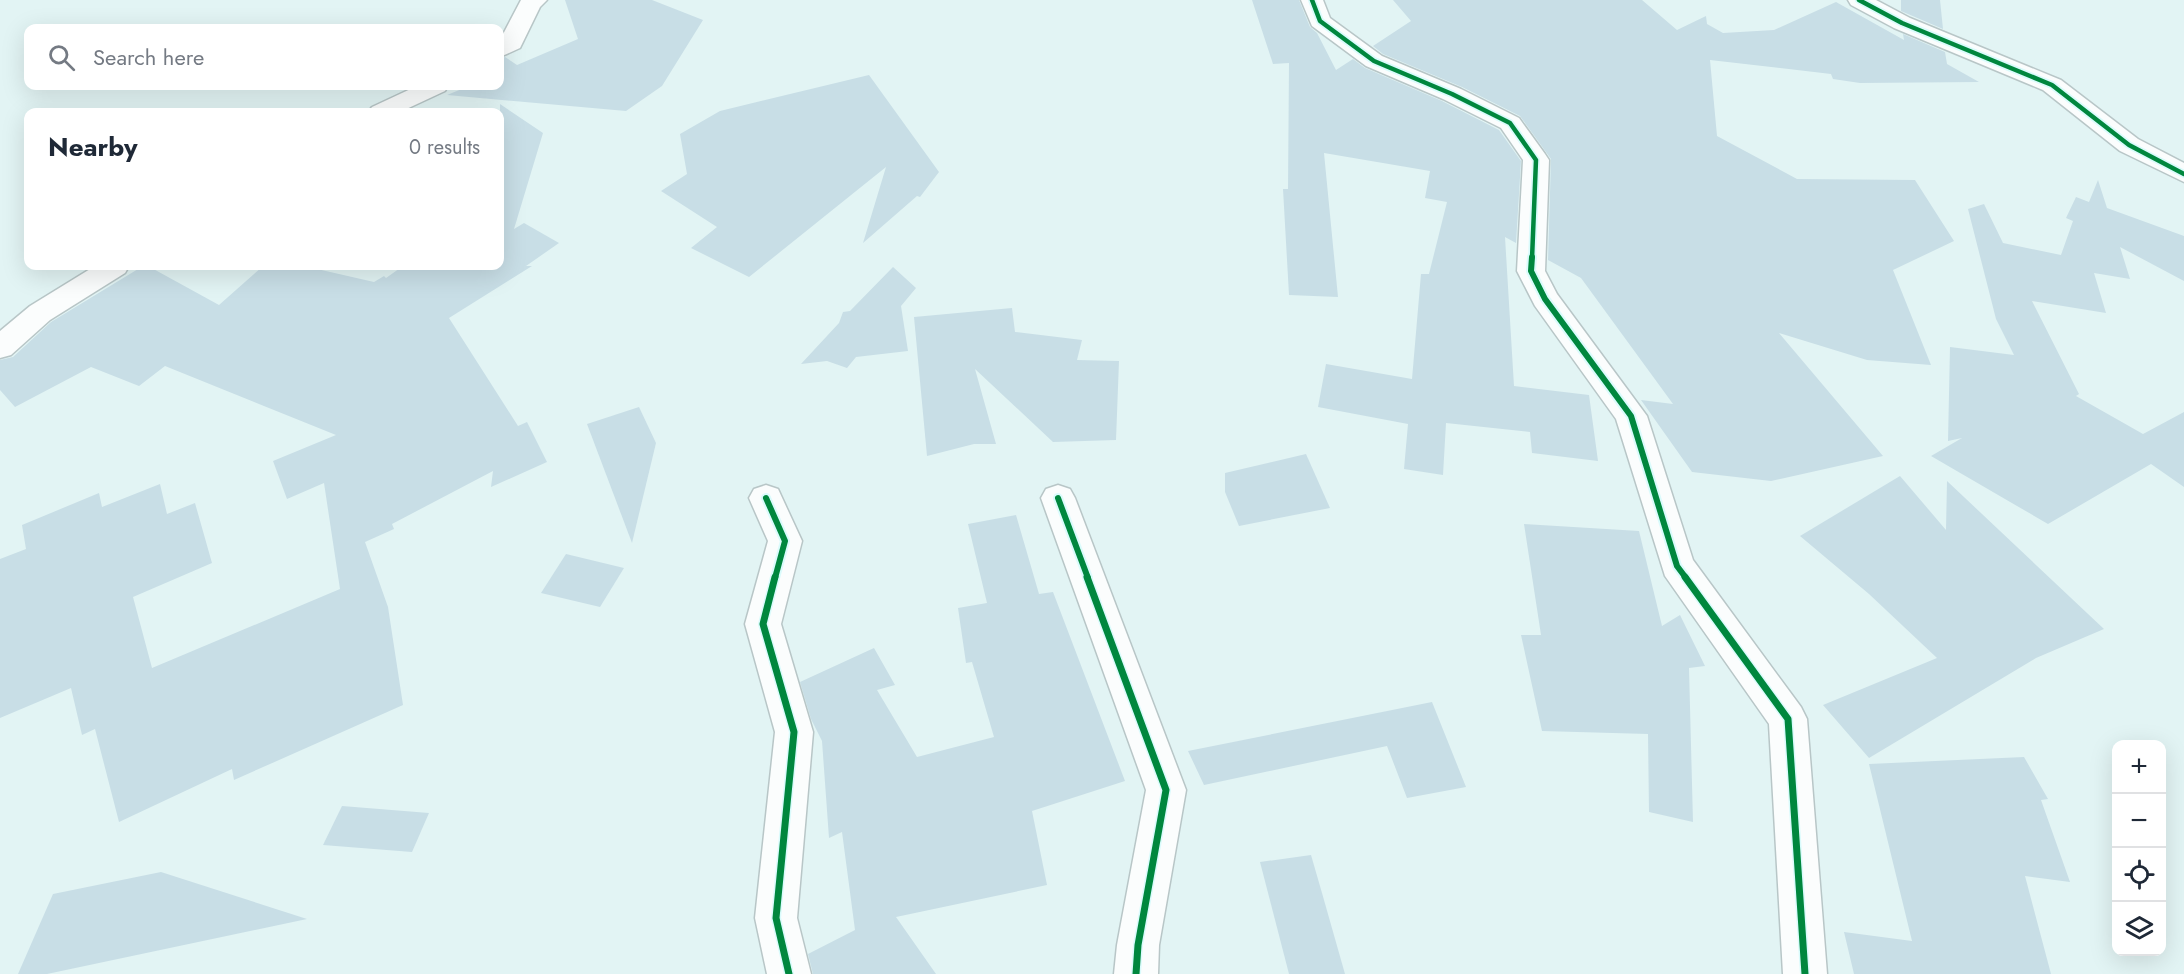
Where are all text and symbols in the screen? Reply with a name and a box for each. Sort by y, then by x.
search box [24,24,504,90]
icon: search [45,41,78,74]
text: Search here [93,41,204,73]
text: Nearby [48,128,137,166]
text: 0 results [409,133,480,162]
map controls [2112,740,2166,956]
button: + [2112,740,2166,794]
button: − [2112,794,2166,848]
button: locate [2112,848,2166,902]
button: layers [2112,902,2166,956]

